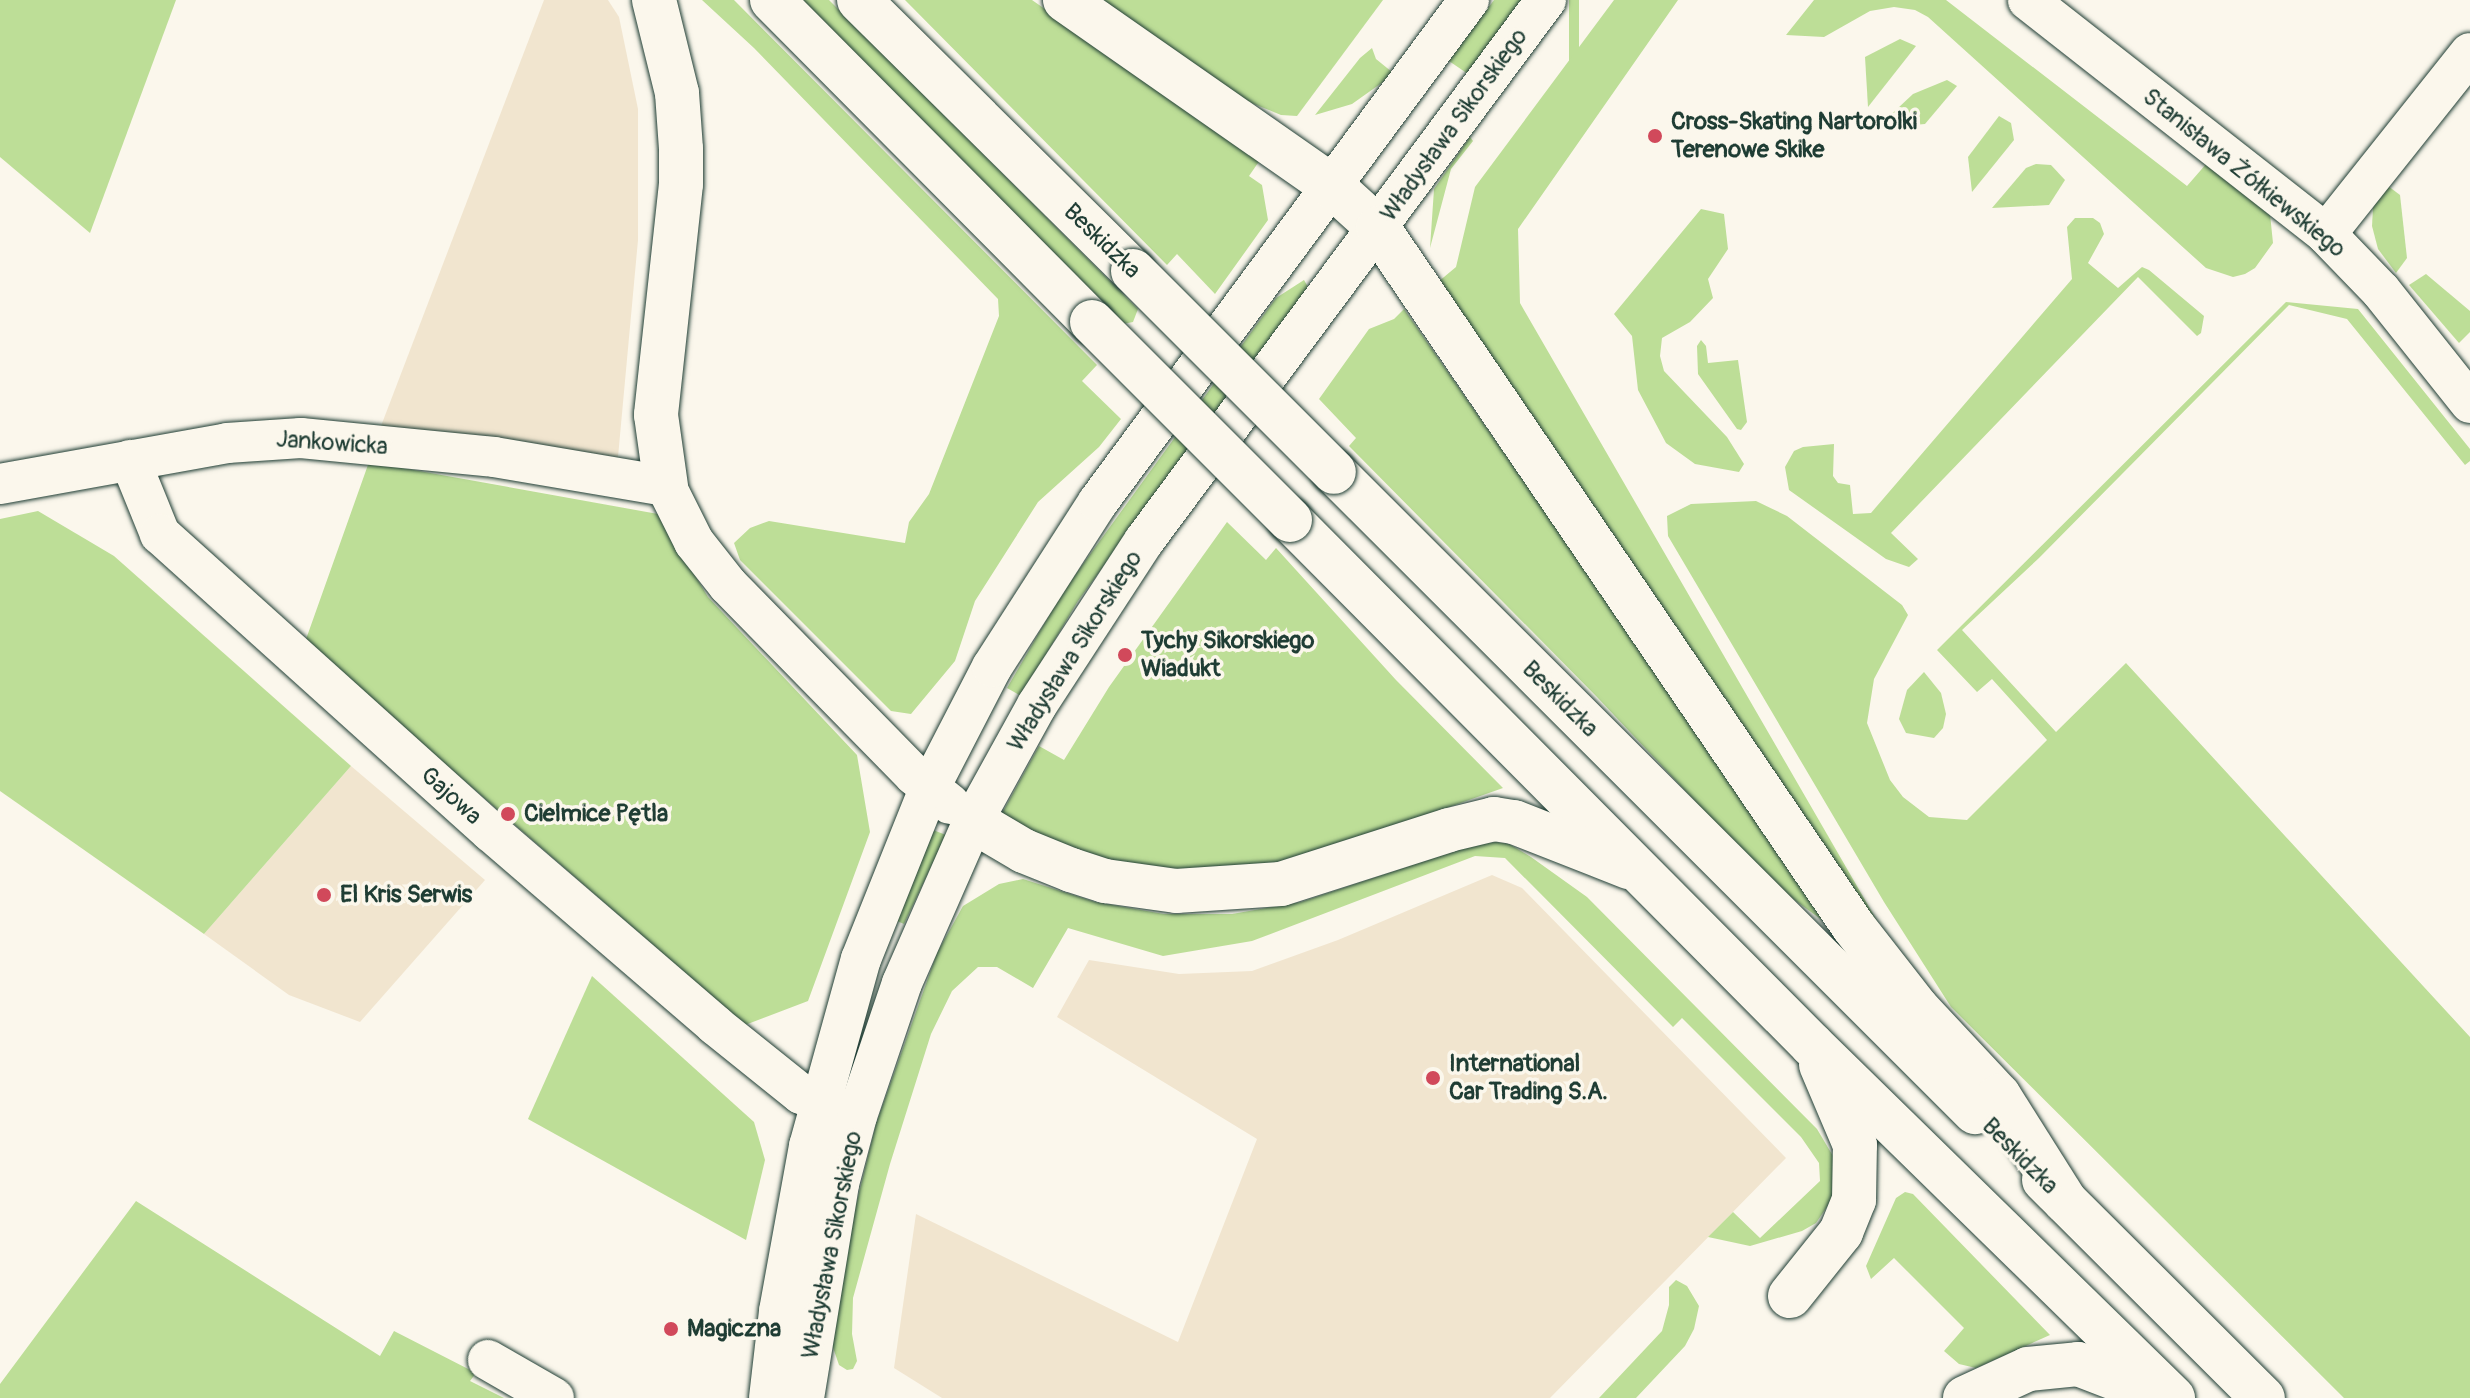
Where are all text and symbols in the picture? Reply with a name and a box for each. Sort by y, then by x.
street label: Władysława Sikorskiego [1374,23,1534,227]
street label: Stanisława Żółkiewskiego [2137,82,2351,264]
place label: Cross-Skating Nartorolki Terenowe Skike [1671,108,1917,164]
marker: Cross-Skating Nartorolki Terenowe Skike [1646,127,1664,145]
street label: Beskidzka [1058,197,1146,285]
street label: Jankowicka [275,425,389,461]
street label: Władysława Sikorskiego [1001,545,1149,757]
place label: Tychy Sikorskiego Wiadukt [1141,627,1314,683]
marker: Tychy Sikorskiego Wiadukt [1116,646,1134,664]
street label: Beskidzka [1516,655,1604,743]
street label: Gajowa [414,761,488,831]
place label: Cielmice Pętla [524,800,668,828]
marker: Cielmice Pętla [499,805,517,823]
place label: El Kris Serwis [340,881,472,909]
marker: El Kris Serwis [315,886,333,904]
place label: International Car Trading S.A. [1449,1050,1608,1106]
marker: International Car Trading S.A. [1424,1069,1442,1087]
street label: Beskidzka [1976,1112,2064,1200]
street label: Władysława Sikorskiego [796,1129,868,1361]
place label: Magiczna [687,1315,781,1343]
marker: Magiczna [662,1320,680,1338]

